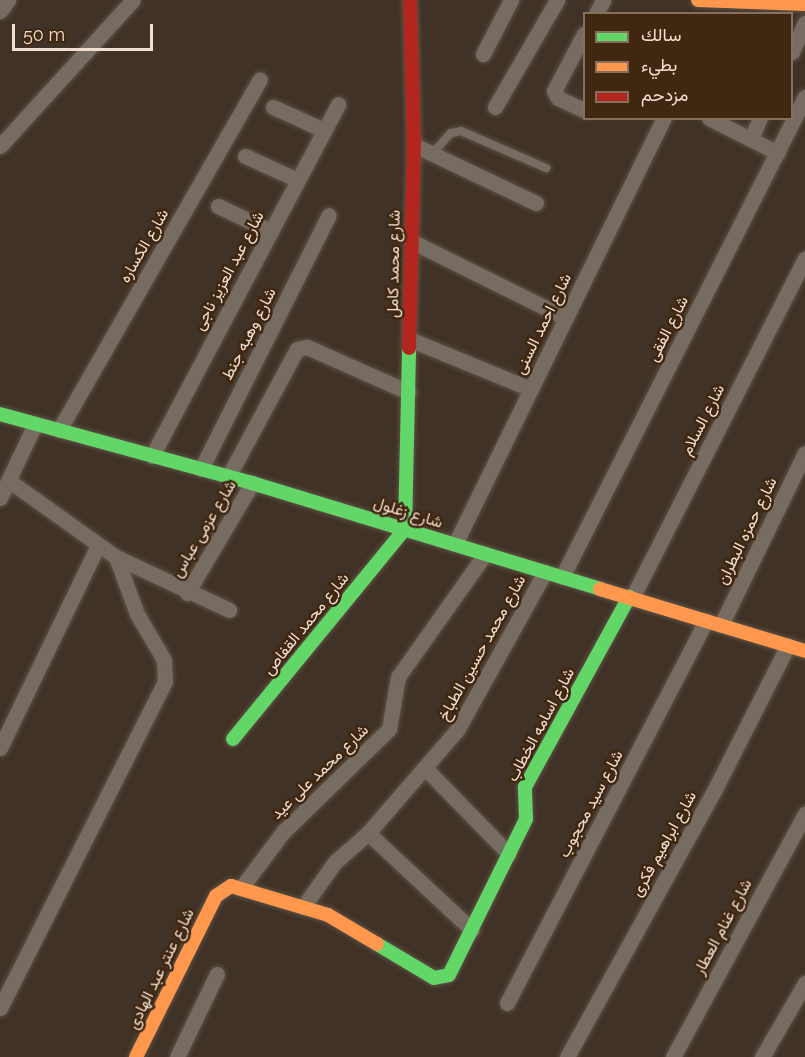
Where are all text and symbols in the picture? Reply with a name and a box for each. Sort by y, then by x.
scale bar [15,12,156,50]
legend [583,12,793,120]
text: 50 m [23,24,65,45]
text: سالك [641,24,681,45]
text: بطيء [641,54,677,75]
text: مزدحم [641,84,688,105]
street label: شارع الكساره [115,206,173,286]
street label: شارع عبد العزيز ناجى [190,208,268,334]
street label: شارع محمد كامل [383,210,405,318]
street label: شارع احمد السنى [510,270,576,378]
street label: شارع وهبه جنط [218,285,280,383]
street label: شارع الفقى [643,293,693,365]
street label: شارع السلام [677,381,729,459]
street label: شارع حمزه البطران [713,474,781,588]
street label: شارع عزمى عباس [167,477,241,581]
street label: شارع زغلول [371,493,445,533]
street label: شارع محمد القفاص [259,569,353,679]
street label: شارع محمد حسين الطباخ [434,572,530,724]
street label: شارع اسامه الخطاب [503,665,579,785]
street label: شارع محمد على عيد [267,721,373,823]
street label: شارع سيد محجوب [555,747,627,861]
street label: شارع ابراهيم فكرى [627,788,701,900]
street label: شارع غنام العطار [690,876,756,978]
street label: شارع عنتر عبد الهادى [123,906,199,1032]

